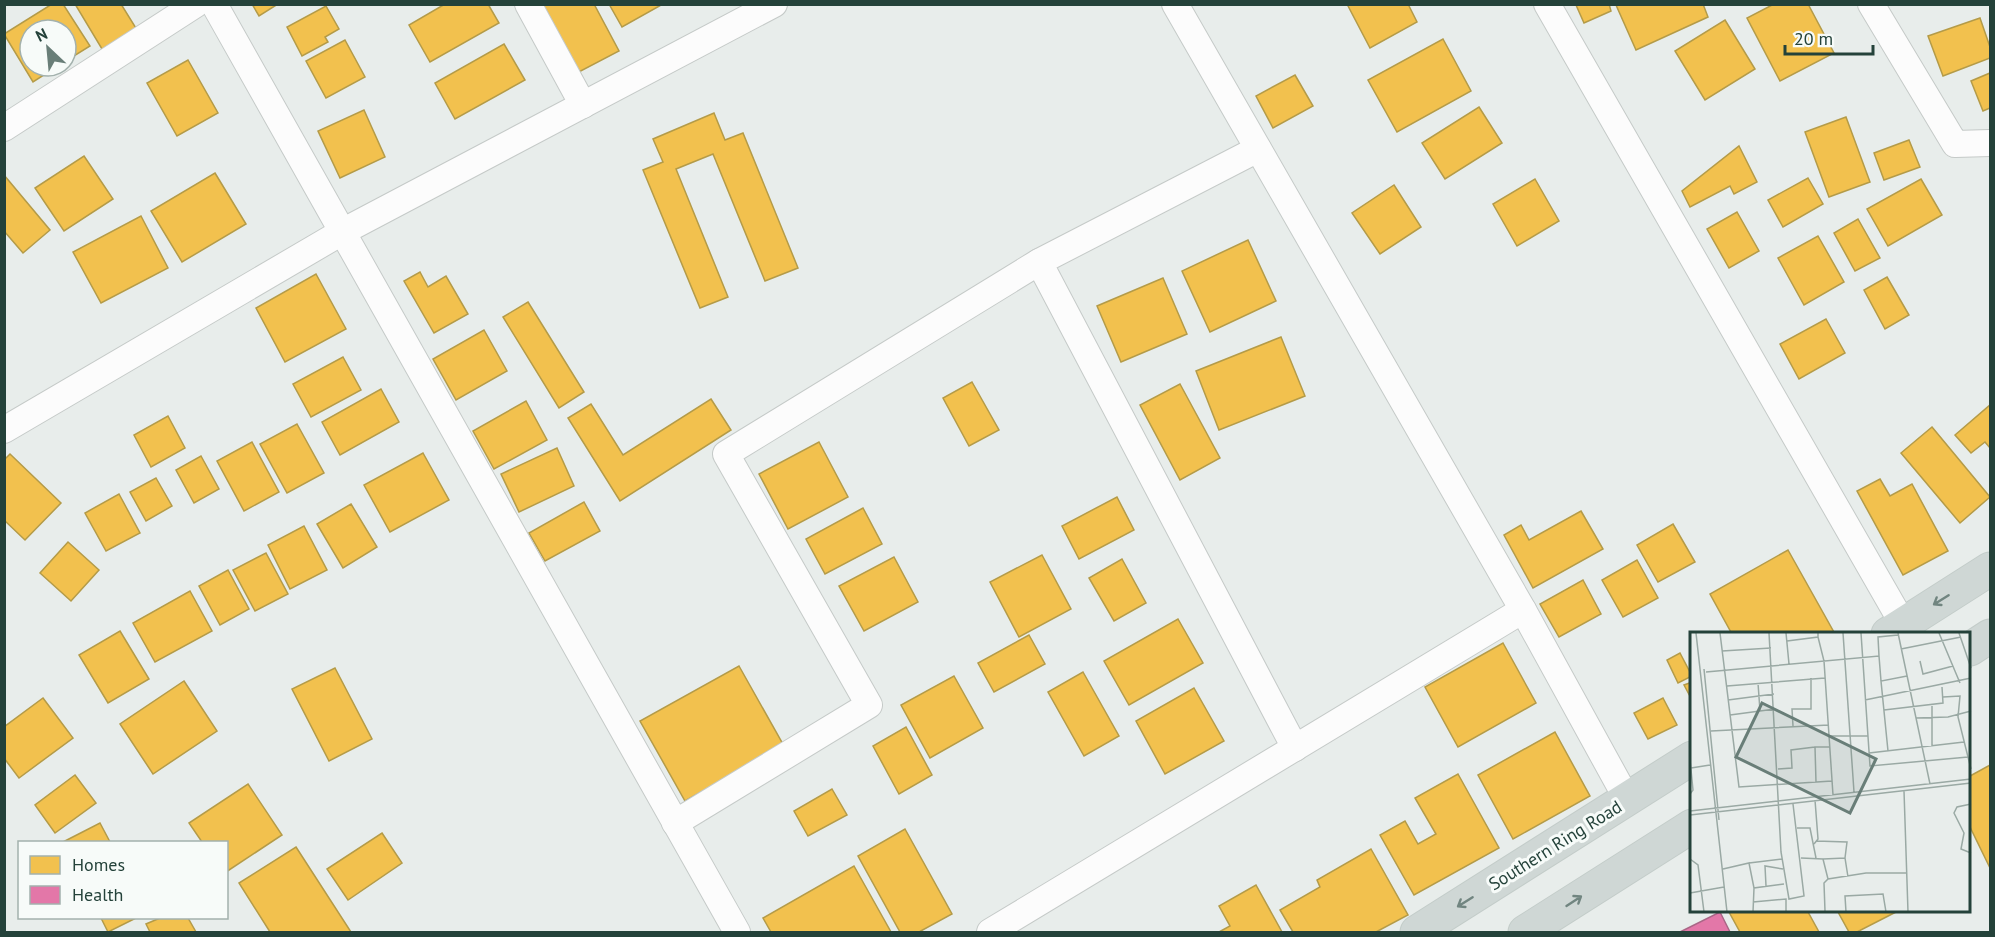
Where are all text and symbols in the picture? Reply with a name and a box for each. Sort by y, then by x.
north arrow [18,18,78,78]
scale bar [1785,18,1874,56]
text: N [32,23,51,46]
text: 20 m [1794,27,1833,50]
one-way arrow [1933,595,1950,607]
inset map [1690,632,1971,913]
street label: Southern Ring Road [1484,795,1626,895]
legend [18,841,228,919]
text: Homes [72,853,125,876]
text: Health [72,883,123,906]
one-way arrow [1565,895,1582,907]
one-way arrow [1457,896,1474,908]

